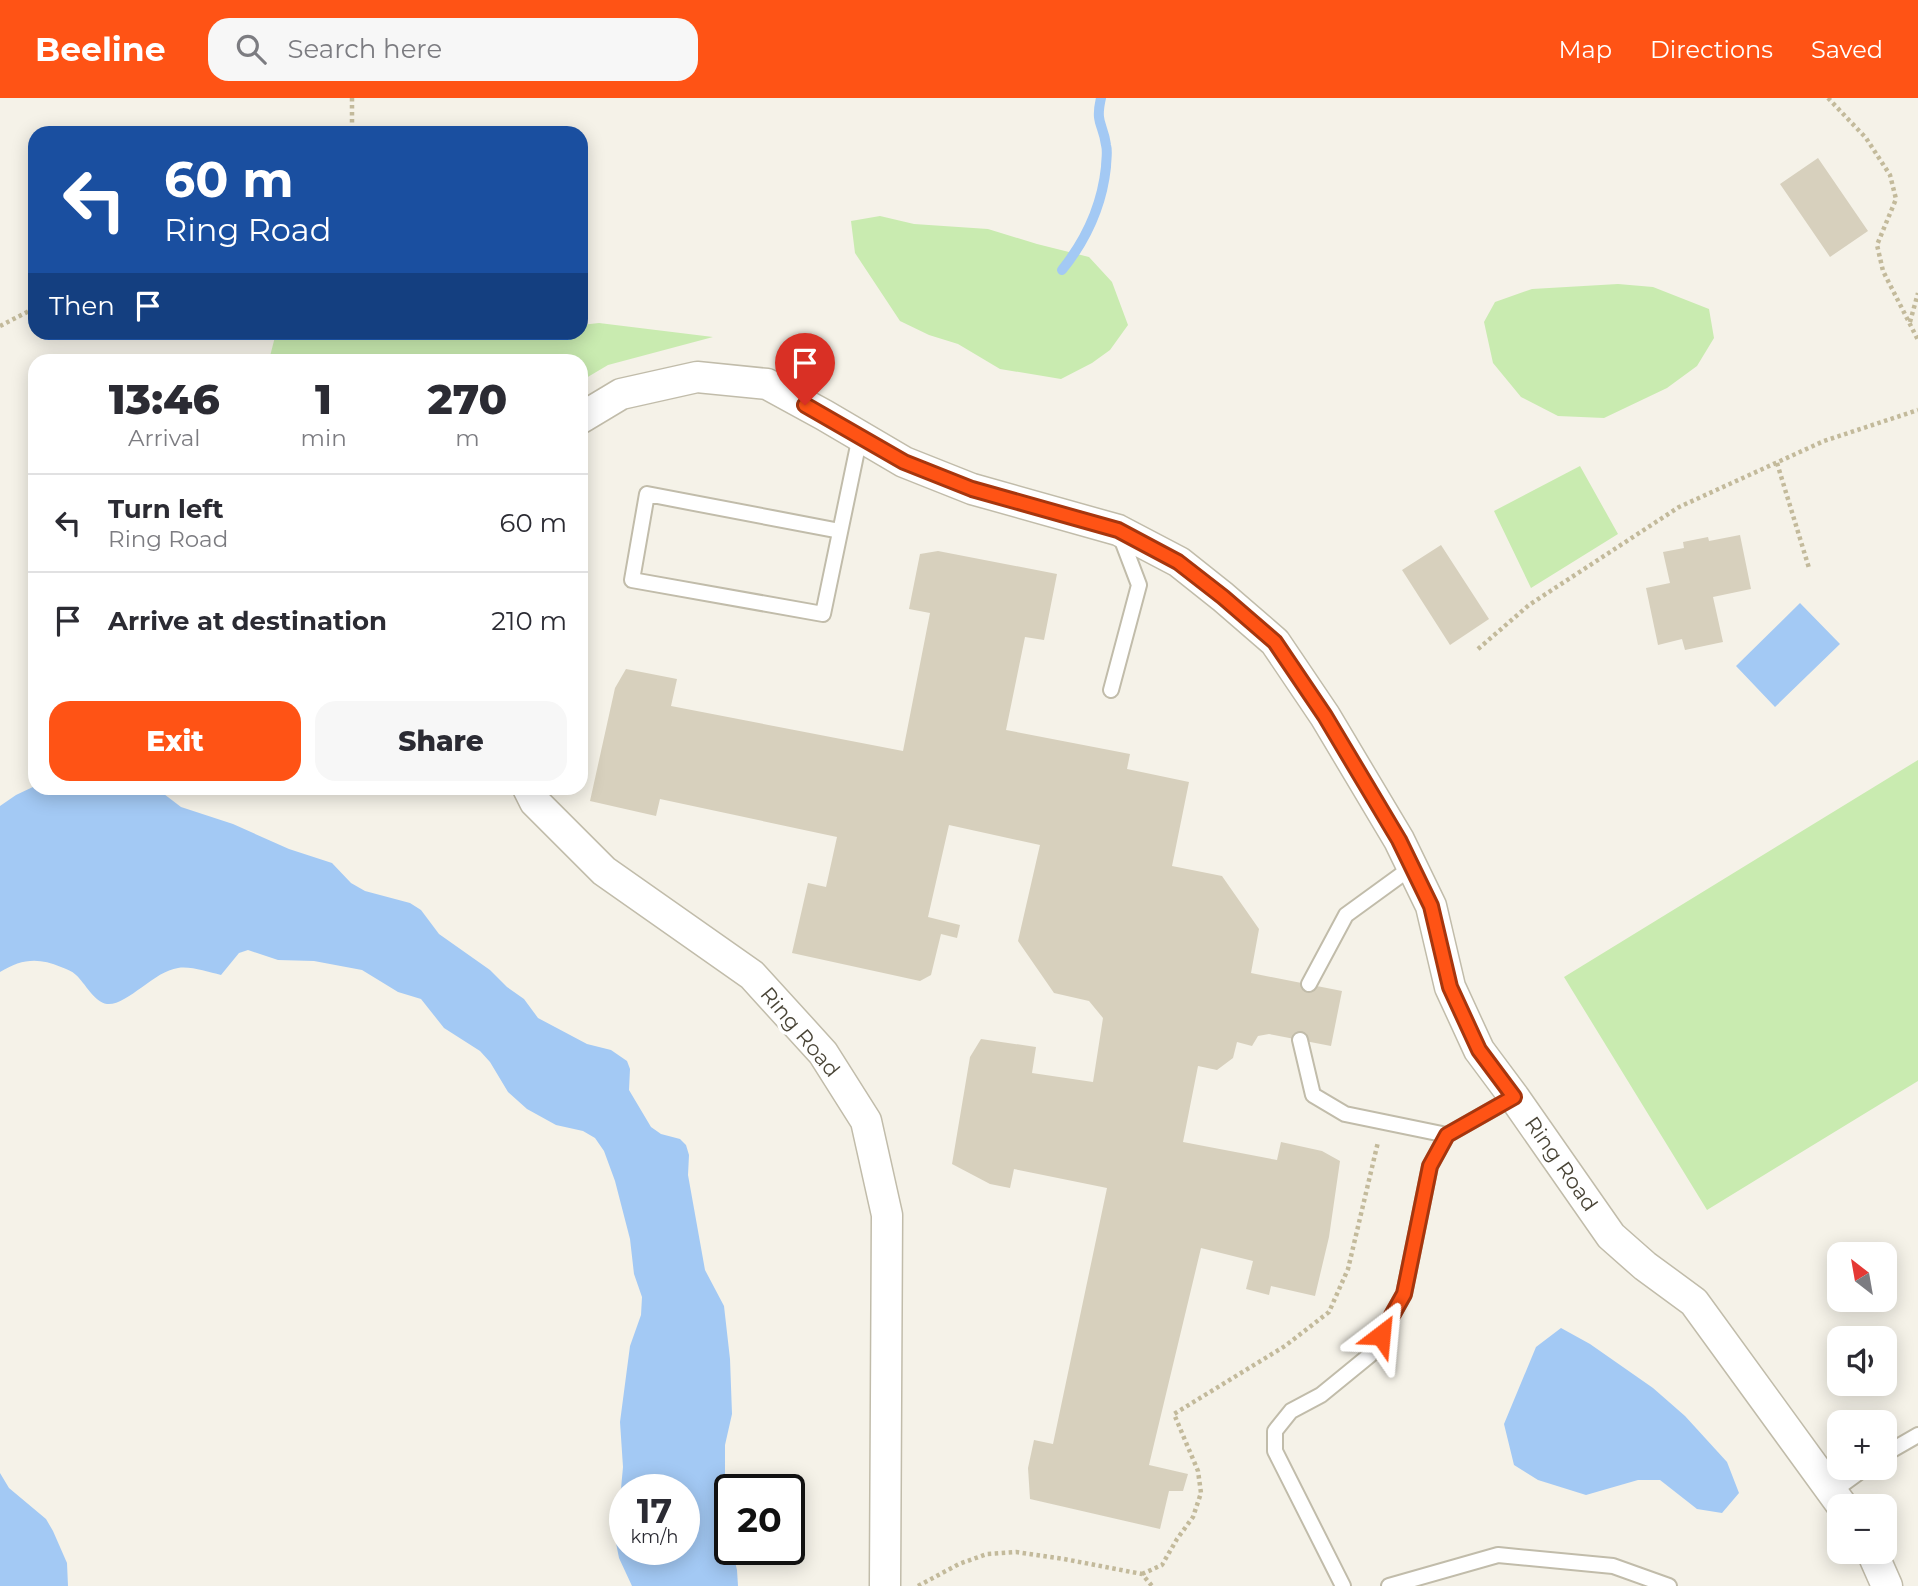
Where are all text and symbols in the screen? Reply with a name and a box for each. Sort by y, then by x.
search box [208,18,698,81]
text: Beeline [35,29,166,69]
icon: search [232,30,270,68]
text: Search here [288,33,442,65]
text: Map [1559,35,1612,64]
text: Directions [1650,35,1773,64]
text: Saved [1811,35,1883,64]
text: 60 m [164,150,294,209]
icon: left [49,154,140,245]
text: Ring Road [164,210,331,249]
icon: arrive [129,287,167,325]
text: Then [49,290,115,322]
pin [775,333,835,405]
icon: arrive [786,344,824,382]
text: 13:46 [109,373,220,425]
text: 1 [315,373,332,425]
text: 270 [428,373,507,425]
text: Arrival [128,424,201,452]
text: min [301,424,347,452]
text: m [455,424,480,452]
text: Turn left [108,493,224,525]
icon: left [49,504,87,542]
text: 60 m [500,507,567,539]
text: Ring Road [108,525,228,553]
icon: arrive [49,602,87,640]
text: Arrive at destination [108,605,387,637]
text: 210 m [491,605,567,637]
button: Exit [49,701,301,781]
button: Share [315,701,567,781]
street label: Ring Road [756,982,845,1082]
street label: Ring Road [1520,1112,1603,1216]
north arrow [1827,1242,1897,1312]
map controls [1827,1242,1897,1564]
position arrow [1344,1298,1418,1372]
button: sound [1827,1326,1897,1396]
button: + [1827,1410,1897,1480]
speed limit sign: 20 [714,1474,805,1565]
text: 17 [637,1489,672,1532]
button: − [1827,1494,1897,1564]
text: km/h [630,1526,679,1548]

